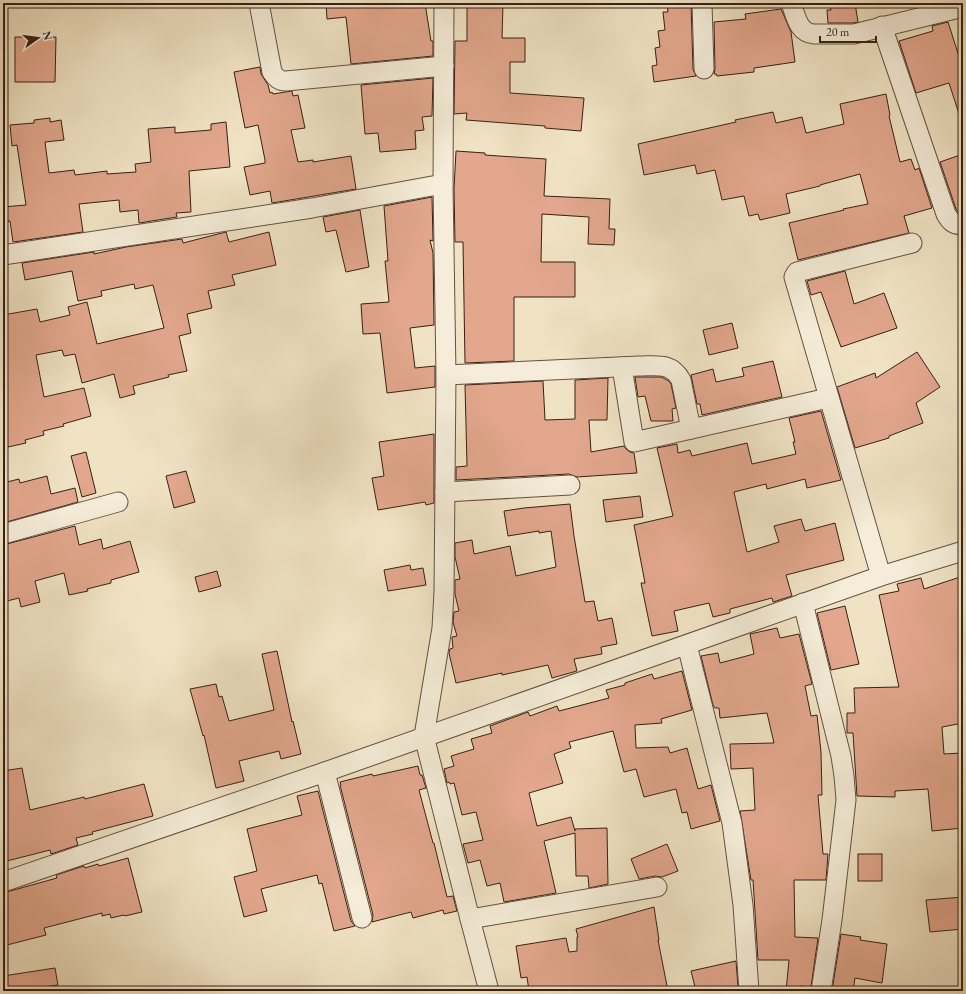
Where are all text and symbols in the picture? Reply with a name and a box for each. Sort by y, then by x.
north arrow [18,18,58,58]
scale bar [820,18,876,44]
text: 20 m [826,24,850,40]
text: N [40,30,56,42]

